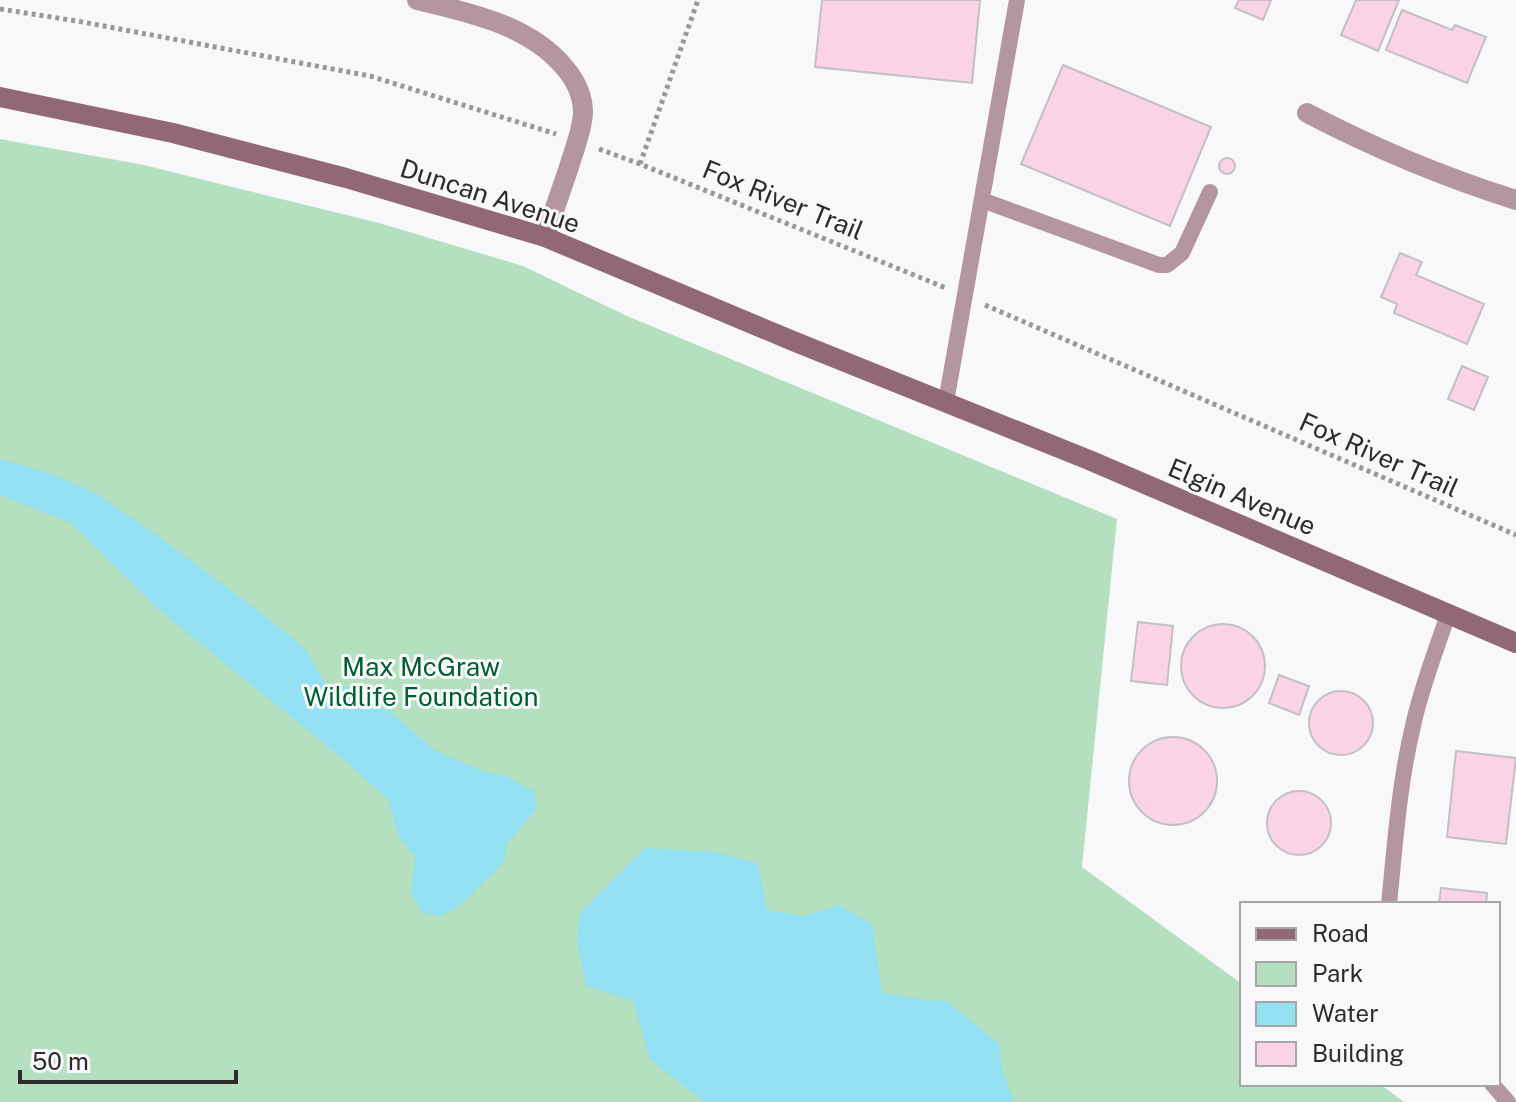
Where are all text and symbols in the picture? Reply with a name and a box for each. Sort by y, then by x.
street label: Duncan Avenue [396,152,584,239]
street label: Fox River Trail [698,153,868,246]
street label: Fox River Trail [1295,406,1464,503]
street label: Elgin Avenue [1164,452,1321,542]
park label: Max McGraw Wildlife Foundation [303,651,539,712]
legend [1240,902,1500,1086]
text: Road [1312,919,1369,947]
text: Park [1312,959,1363,987]
text: Water [1312,999,1379,1027]
scale bar [20,1034,236,1084]
text: Building [1312,1039,1404,1067]
text: 50 m [32,1047,89,1075]

